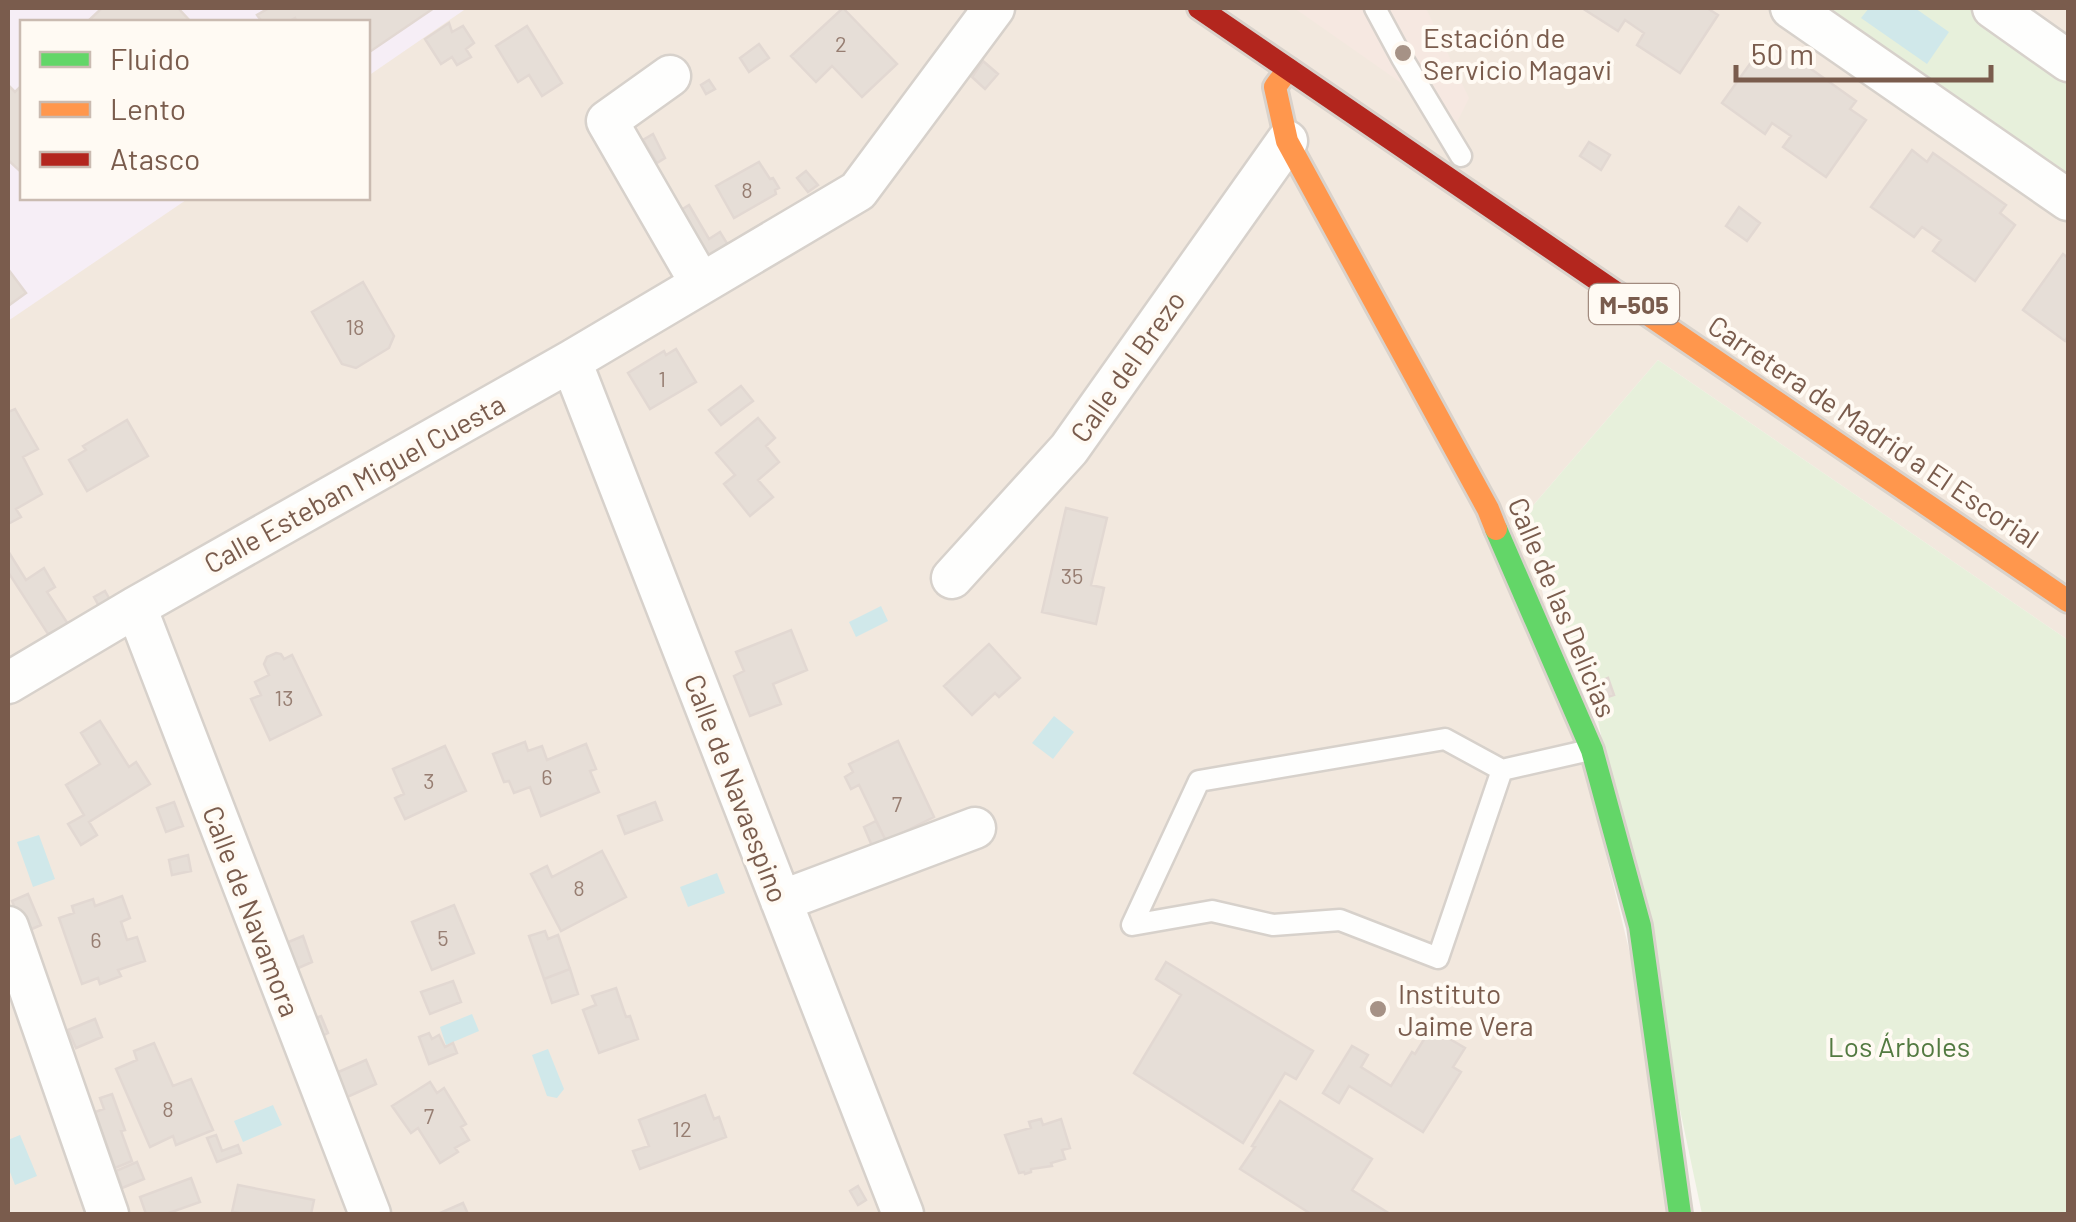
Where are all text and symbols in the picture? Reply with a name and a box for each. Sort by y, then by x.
legend [20,20,370,200]
place label: Estación de Servicio Magavi [1423,20,1612,86]
scale bar [1736,20,1991,82]
house number: 2 [835,30,847,56]
text: 50 m [1751,35,1814,71]
text: Fluido [110,40,190,76]
marker: Estación de Servicio Magavi [1392,42,1414,64]
text: Lento [110,90,186,126]
text: Atasco [110,140,200,176]
house number: 8 [741,176,753,202]
street label: Calle del Brezo [1062,284,1192,448]
road number: M-505 [1589,284,1679,324]
street label: Carretera de Madrid a El Escorial [1702,307,2046,555]
house number: 18 [345,313,365,339]
house number: 1 [658,365,666,391]
street label: Calle Esteban Miguel Cuesta [198,386,510,580]
street label: Calle de las Delicias [1501,492,1625,722]
house number: 35 [1061,562,1083,588]
street label: Calle de Navaespino [678,669,796,907]
house number: 13 [274,684,294,710]
house number: 6 [541,763,553,789]
house number: 3 [423,767,435,793]
house number: 7 [892,790,902,816]
street label: Calle de Navamora [196,801,308,1021]
house number: 8 [573,874,585,900]
house number: 5 [437,924,449,950]
house number: 6 [90,926,102,952]
place label: Instituto Jaime Vera [1398,976,1534,1042]
marker: Instituto Jaime Vera [1367,998,1389,1020]
park label: Los Árboles [1828,1029,1970,1063]
house number: 8 [162,1095,174,1121]
house number: 7 [424,1102,434,1128]
house number: 12 [672,1115,692,1141]

